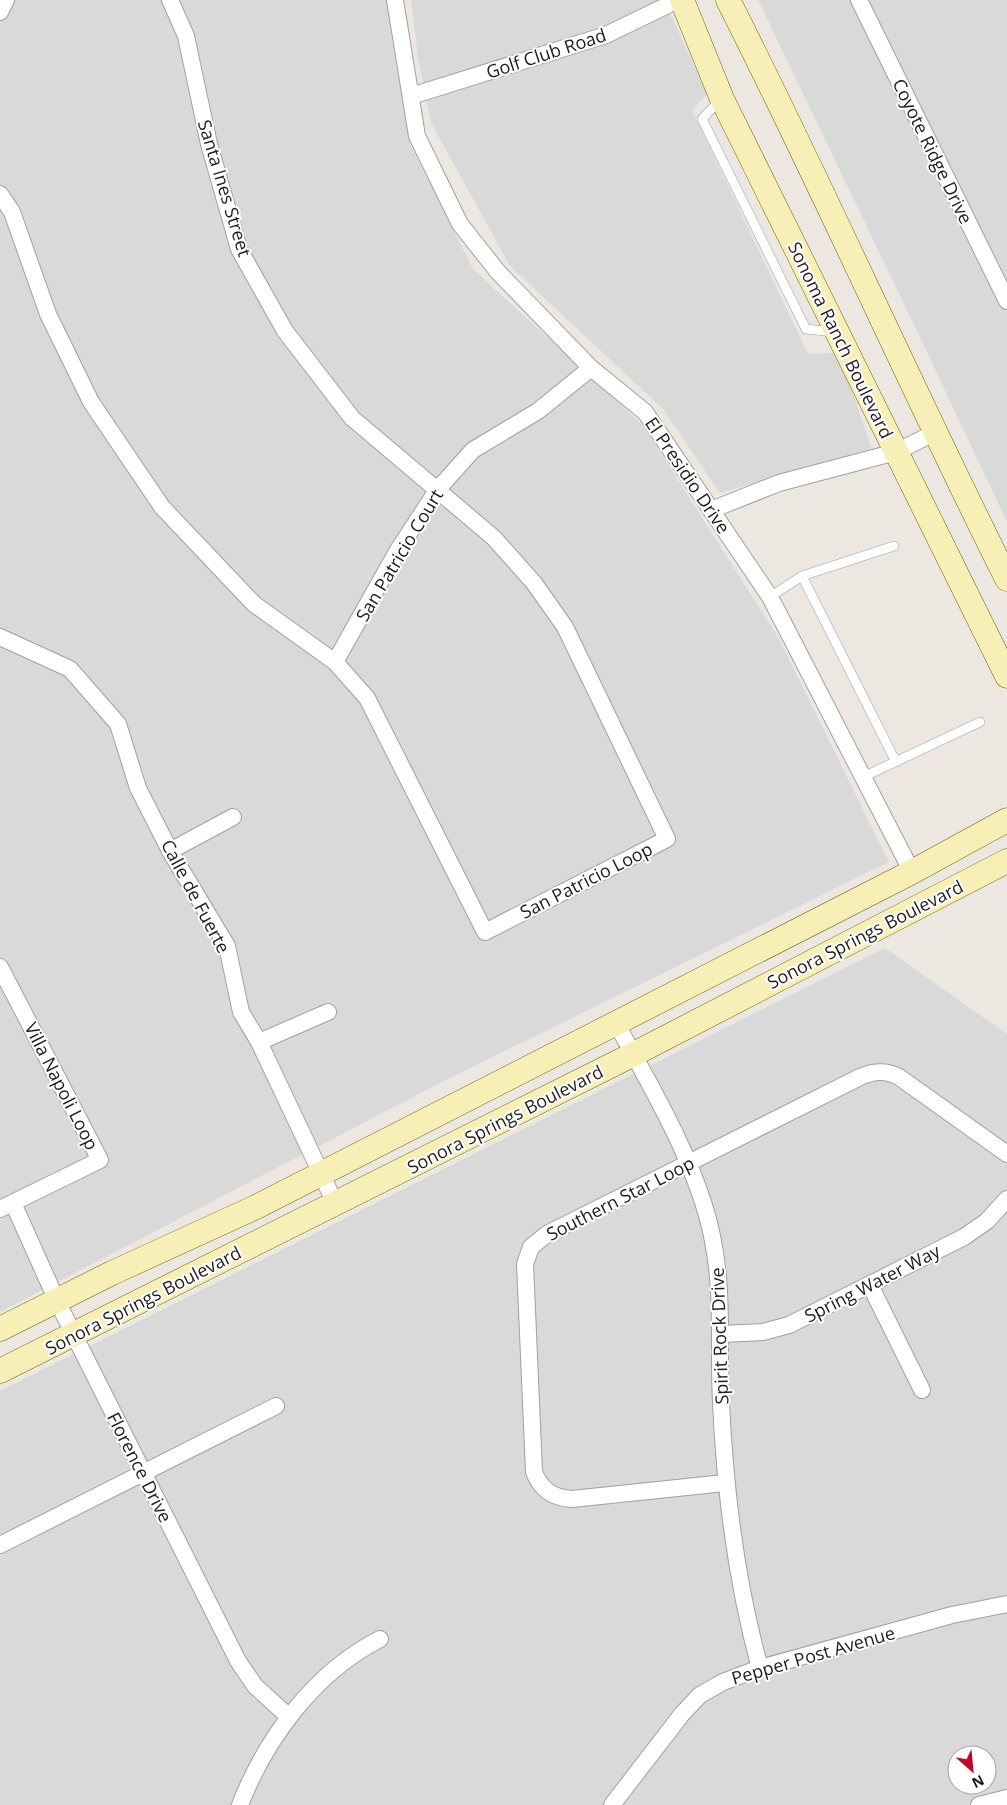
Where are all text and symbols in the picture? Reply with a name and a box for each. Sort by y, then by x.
street label: Golf Club Road [483,22,609,84]
street label: Coyote Ridge Drive [887,75,979,227]
street label: Santa Ines Street [193,117,257,259]
street label: Sonoma Ranch Boulevard [783,238,899,442]
street label: El Presidio Drive [640,412,736,538]
street label: San Patricio Court [350,484,448,626]
street label: Calle de Fuerte [156,835,236,957]
street label: San Patricio Loop [516,836,656,924]
street label: Sonora Springs Boulevard [763,874,967,994]
street label: Villa Napoli Loop [19,1018,105,1154]
street label: Sonora Springs Boulevard [403,1059,607,1179]
street label: Southern Star Loop [542,1150,698,1246]
street label: Spring Water Way [800,1238,945,1328]
street label: Sonora Springs Boulevard [41,1240,245,1360]
street label: Spirit Rock Drive [705,1267,733,1405]
street label: Florence Drive [102,1408,178,1526]
street label: Pepper Post Avenue [728,1620,898,1690]
north arrow [947,1745,997,1795]
text: N [969,1771,988,1793]

